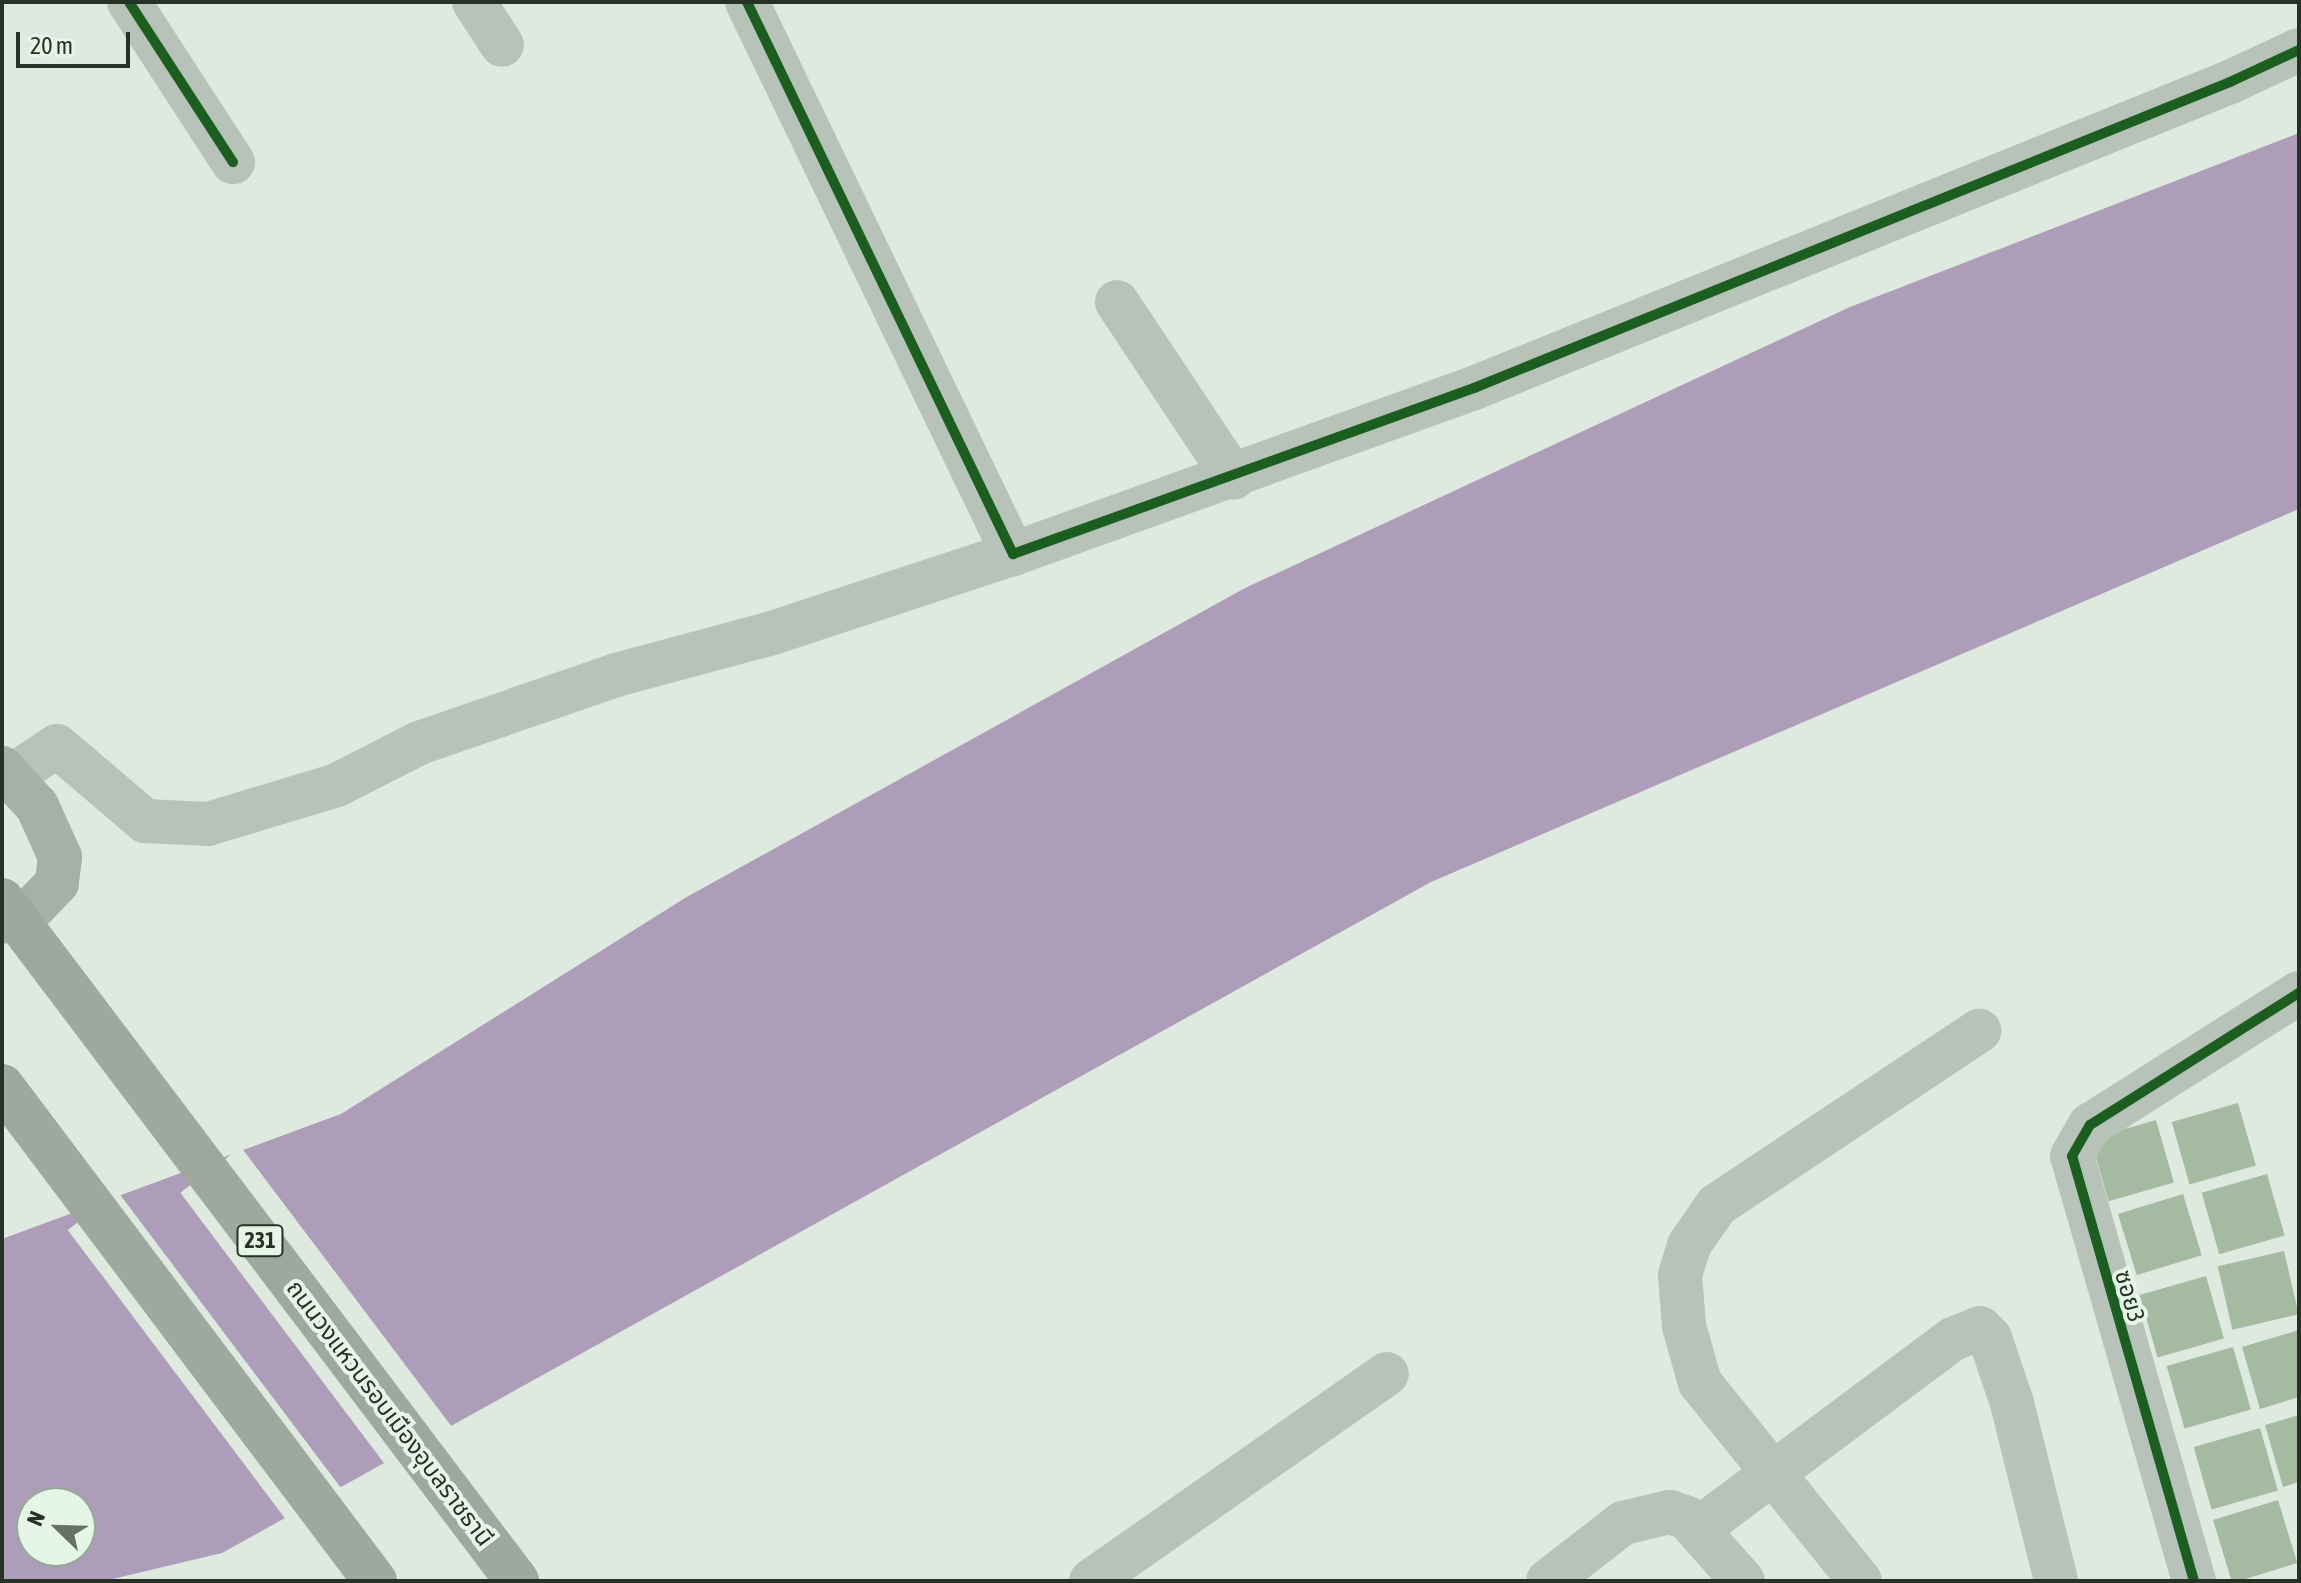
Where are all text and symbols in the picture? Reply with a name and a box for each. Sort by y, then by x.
scale bar [20,16,134,66]
text: 20 m [30,32,73,59]
road number: 231 [236,1223,284,1259]
street label: ซอย3 [2109,1267,2151,1325]
street label: ถนนวงแหวนรอบเมืองอุบลราชธานี [281,1274,499,1552]
north arrow [16,1487,96,1567]
text: N [21,1507,50,1529]

